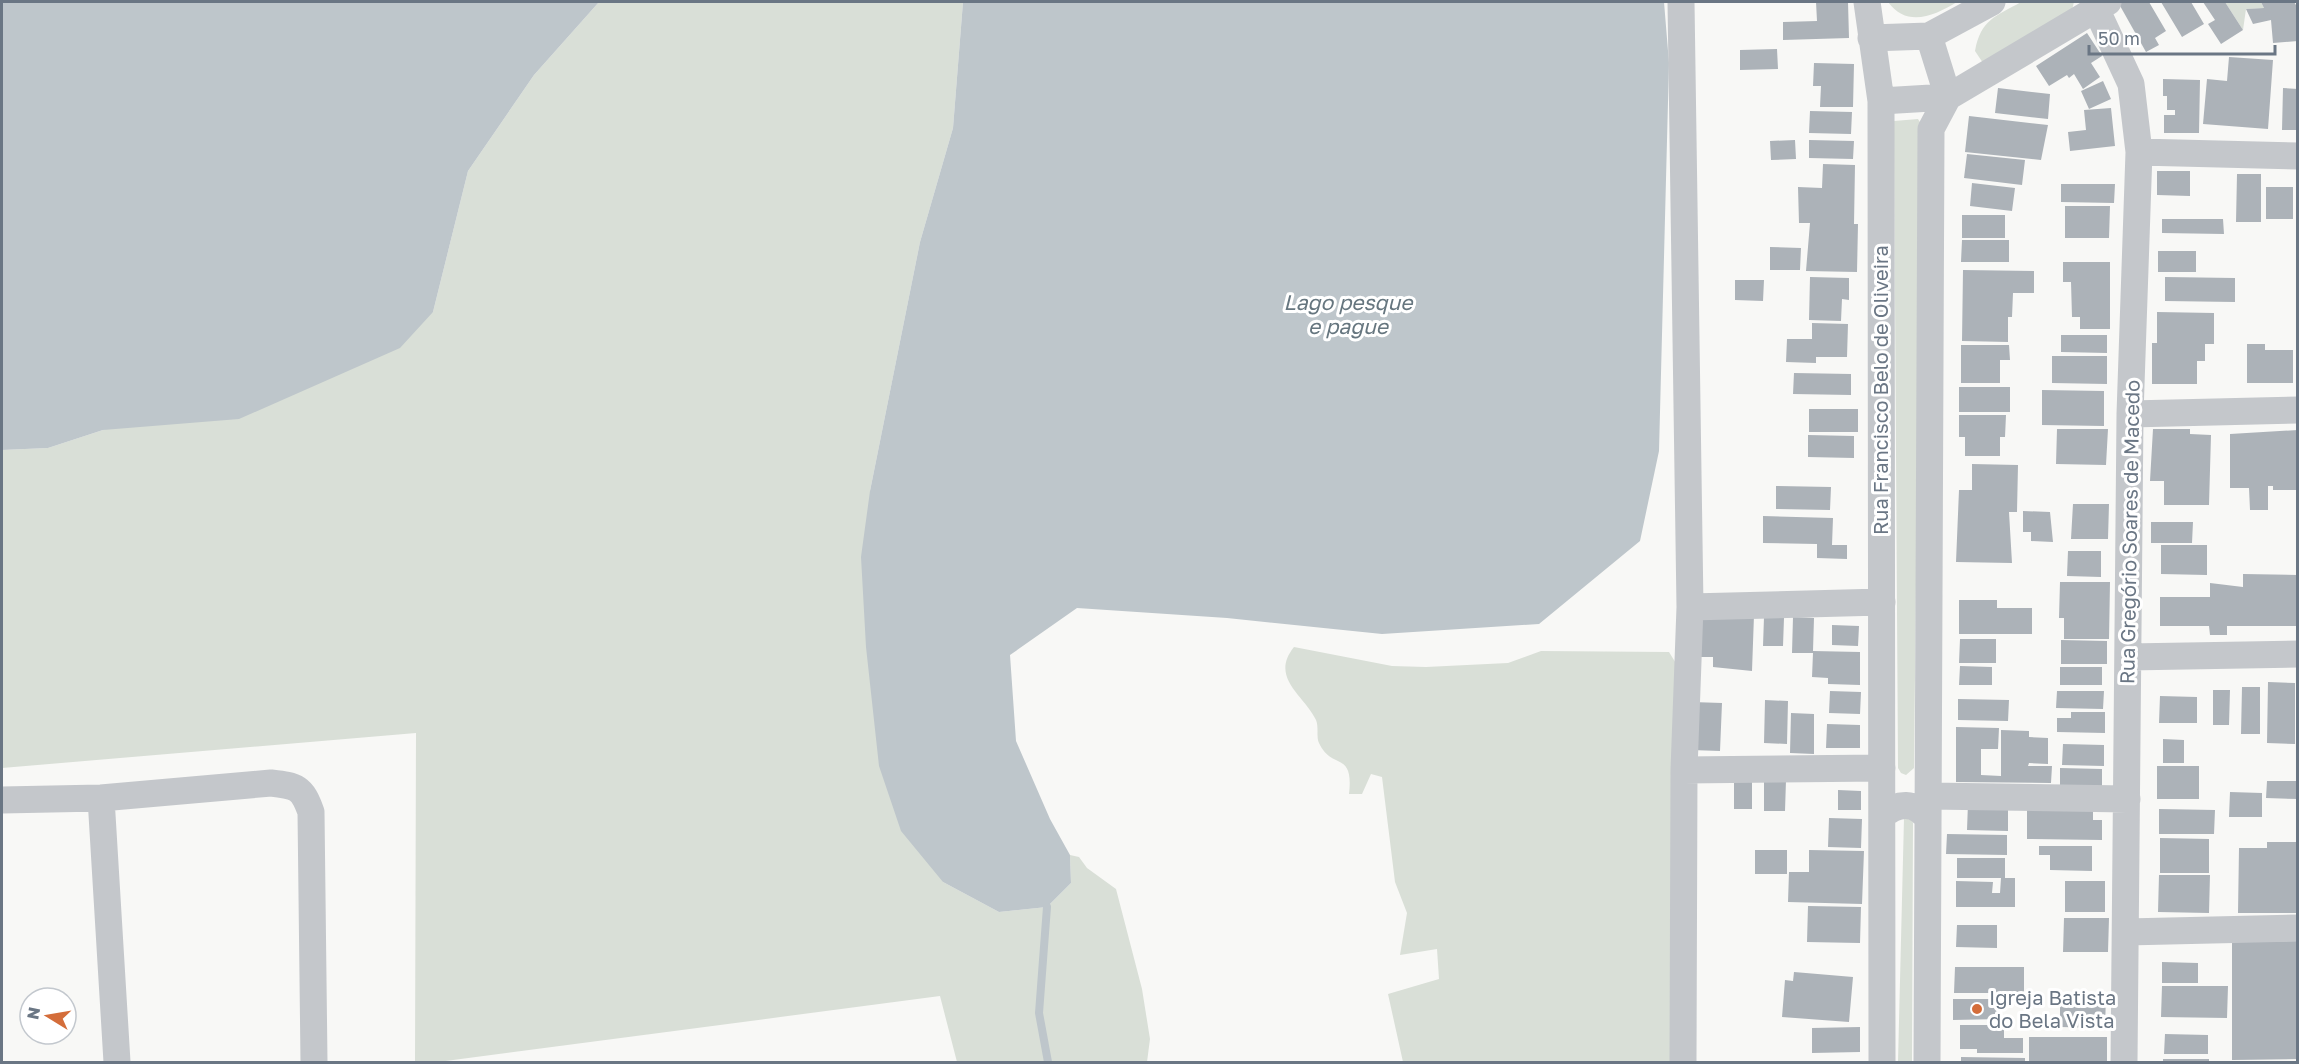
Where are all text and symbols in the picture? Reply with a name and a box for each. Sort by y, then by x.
scale bar [2089,18,2275,56]
text: 50 m [2098,27,2140,49]
street label: Rua Francisco Belo de Oliveira [1868,245,1892,535]
water label: Lago pesque e pague [1284,289,1414,339]
street label: Rua Gregório Soares de Macedo [2114,380,2144,684]
place label: Igreja Batista do Bela Vista [1989,985,2116,1032]
north arrow [18,986,78,1046]
marker: Igreja Batista do Bela Vista [1970,1002,1984,1016]
text: N [22,1005,44,1021]

